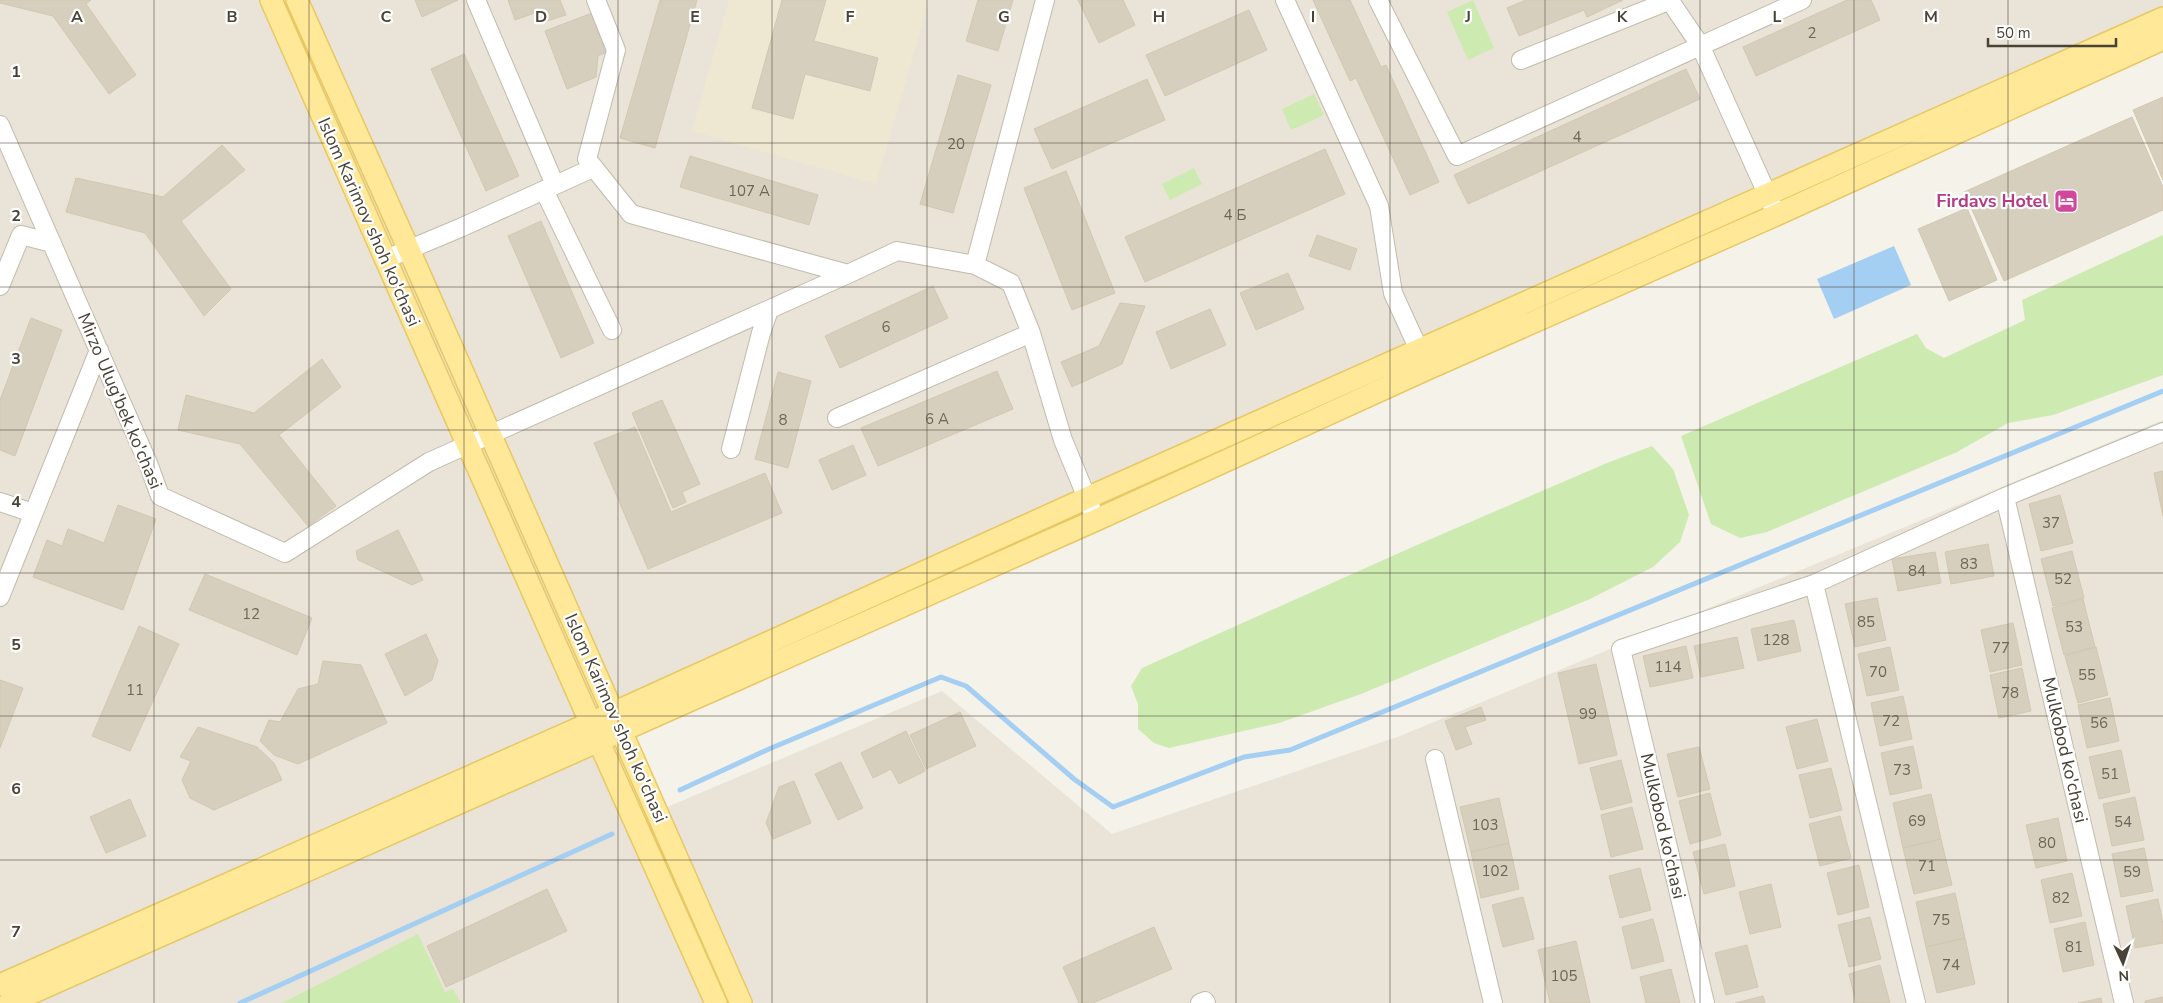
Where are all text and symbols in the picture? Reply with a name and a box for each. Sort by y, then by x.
text: A [71,6,83,28]
text: B [226,6,238,28]
text: C [381,6,392,28]
text: D [535,6,547,28]
text: E [690,6,700,28]
text: F [846,6,855,28]
text: G [998,6,1010,28]
text: H [1153,6,1165,28]
text: I [1311,6,1315,28]
text: J [1464,6,1471,28]
text: K [1617,6,1629,28]
text: L [1773,6,1782,28]
text: M [1924,6,1938,28]
scale bar [1988,15,2116,47]
house number: 2 [1807,23,1817,43]
text: 50 m [1996,23,2031,43]
text: 1 [11,61,21,83]
street label: Islom Karimov shoh ko'chasi [312,114,426,330]
house number: 4 [1572,127,1582,147]
house number: 20 [947,134,965,154]
house number: 107 А [728,181,770,201]
hotel icon: Firdavs Hotel [2053,188,2079,214]
place label: Firdavs Hotel [1936,189,2048,213]
text: 2 [11,205,21,227]
house number: 4 Б [1224,205,1246,225]
street label: Mirzo Ulug'bek ko'chasi [72,309,168,493]
house number: 6 [881,317,891,337]
text: 3 [11,348,21,370]
house number: 6 А [925,409,949,429]
house number: 8 [778,410,788,430]
text: 4 [11,491,21,513]
house number: 37 [2042,513,2060,533]
house number: 83 [1960,554,1978,574]
house number: 84 [1908,561,1926,581]
house number: 52 [2054,569,2072,589]
house number: 12 [242,604,260,624]
street label: Islom Karimov shoh ko'chasi [559,610,673,826]
house number: 85 [1857,612,1875,632]
house number: 53 [2065,617,2083,637]
house number: 128 [1762,630,1790,650]
text: 5 [11,634,21,656]
house number: 77 [1992,638,2010,658]
house number: 114 [1654,657,1682,677]
house number: 70 [1869,662,1887,682]
house number: 55 [2078,665,2096,685]
street label: Mulkobod ko'chasi [2037,675,2093,825]
house number: 11 [126,680,144,700]
house number: 78 [2001,683,2019,703]
house number: 99 [1579,704,1597,724]
house number: 72 [1882,711,1900,731]
house number: 56 [2090,713,2108,733]
street label: Mulkobod ko'chasi [1635,751,1691,901]
house number: 73 [1893,760,1911,780]
house number: 51 [2101,764,2119,784]
text: 6 [11,778,21,800]
house number: 69 [1908,811,1926,831]
house number: 54 [2114,812,2132,832]
house number: 103 [1471,815,1499,835]
house number: 80 [2038,833,2056,853]
house number: 71 [1918,856,1936,876]
house number: 102 [1481,861,1509,881]
house number: 59 [2123,862,2141,882]
house number: 82 [2052,888,2070,908]
house number: 75 [1932,910,1950,930]
text: 7 [11,921,21,943]
house number: 81 [2065,937,2083,957]
north arrow [2098,938,2148,988]
house number: 74 [1942,955,1960,975]
house number: 105 [1550,966,1578,986]
text: N [2118,966,2129,985]

